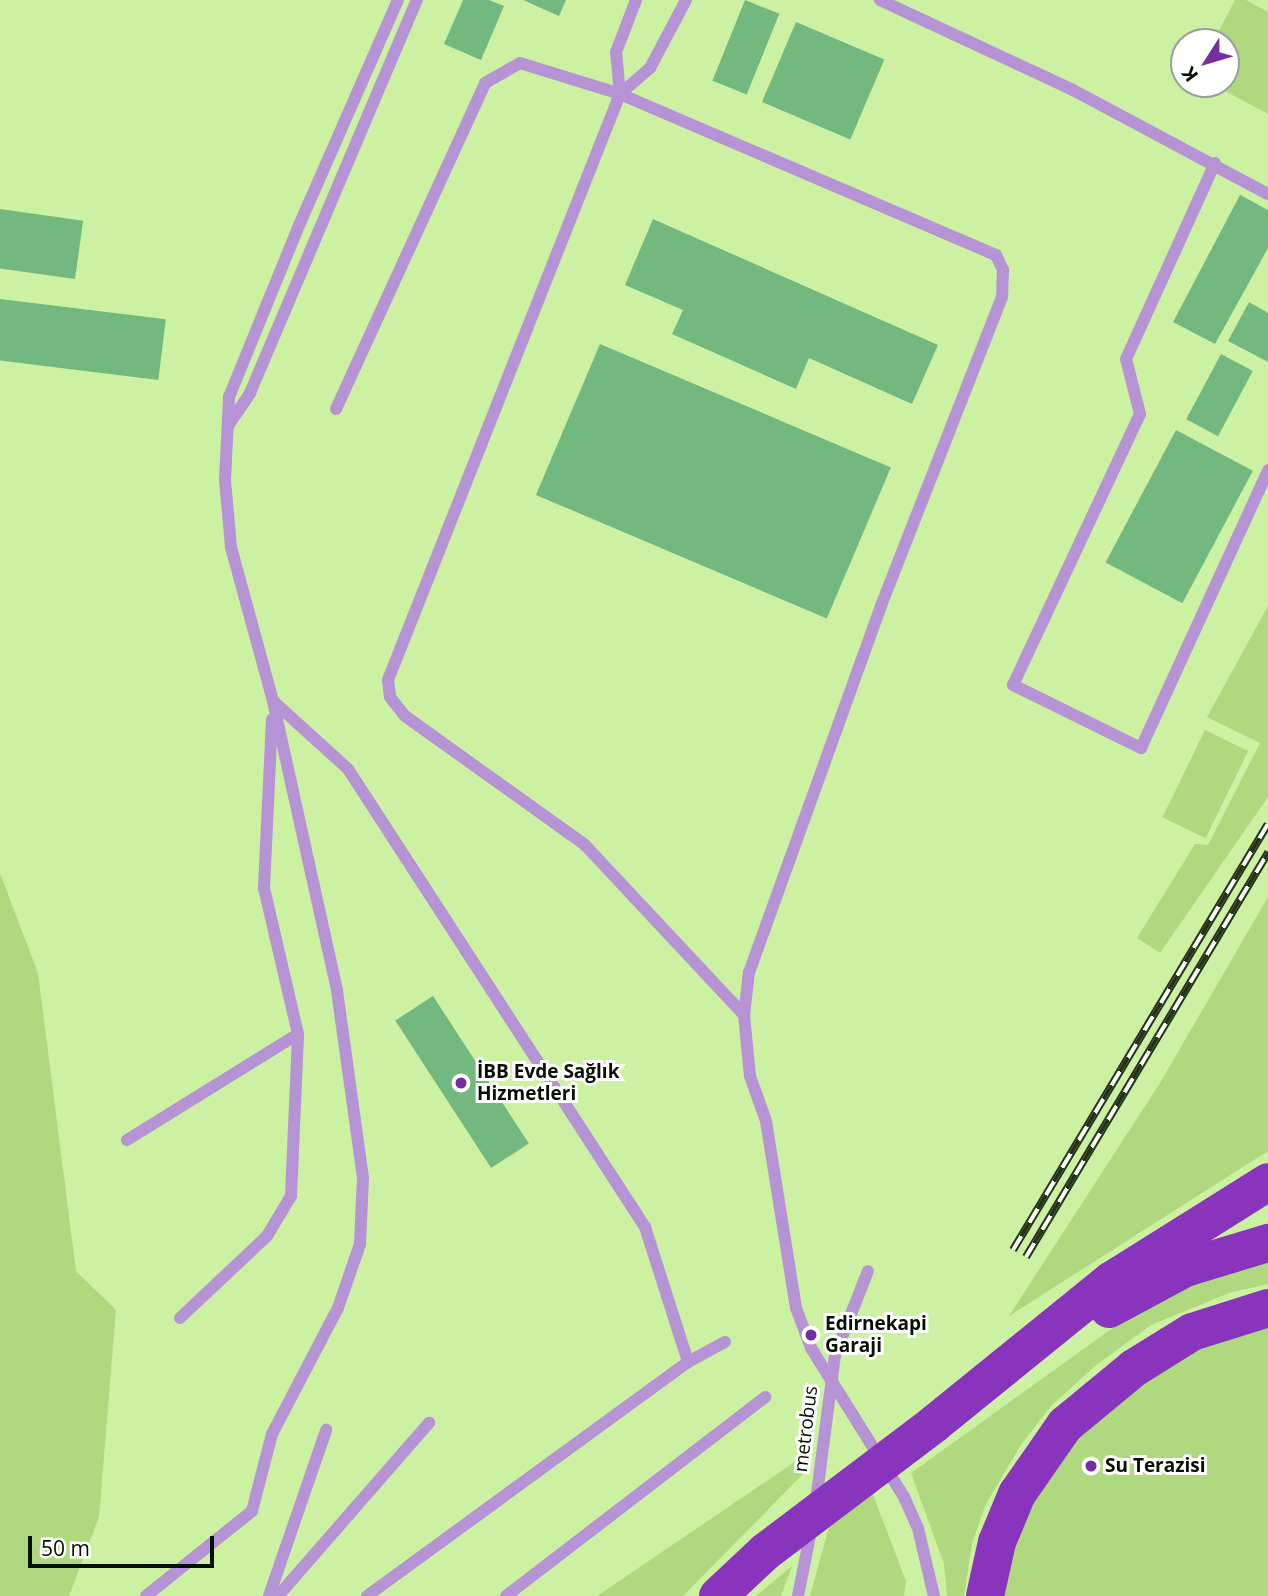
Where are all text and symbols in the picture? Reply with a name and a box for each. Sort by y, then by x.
north arrow [1170,28,1240,98]
text: K [1176,62,1204,87]
place label: İBB Evde Sağlık Hizmetleri [477,1061,619,1105]
marker: İBB Evde Sağlık Hizmetleri [451,1073,471,1093]
place label: Edirnekapi Garaji [825,1313,927,1357]
marker: Edirnekapi Garaji [803,1327,819,1343]
street label: metrobus [789,1385,823,1473]
place label: Su Terazisi [1105,1455,1206,1477]
marker: Su Terazisi [1083,1458,1099,1474]
scale bar [32,1522,217,1566]
text: 50 m [41,1534,90,1562]

